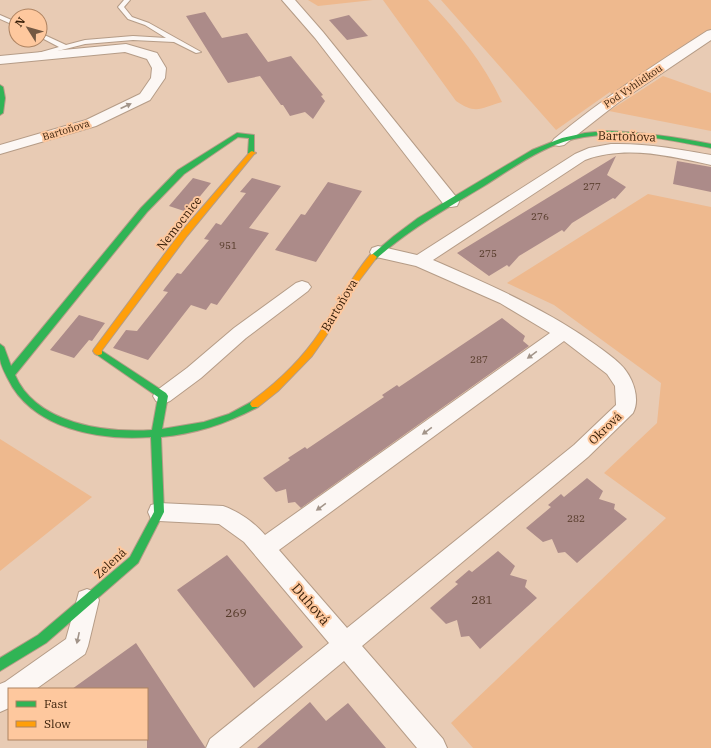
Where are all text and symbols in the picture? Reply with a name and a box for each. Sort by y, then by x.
north arrow [8,8,48,48]
text: N [12,14,28,30]
street label: Pod Vyhlídkou [601,62,665,110]
one-way arrow [120,103,132,109]
street label: Bartoňova [41,117,92,143]
street label: Bartoňova [598,127,657,145]
house number: 277 [583,180,601,193]
street label: Nemocnice [153,193,205,253]
house number: 276 [531,210,549,223]
house number: 951 [219,239,237,252]
house number: 275 [479,247,497,260]
street label: Bartoňova [318,276,361,334]
one-way arrow [527,351,538,359]
house number: 287 [470,353,488,366]
street label: Okrová [585,408,625,447]
one-way arrow [421,427,432,435]
one-way arrow [316,503,327,511]
house number: 282 [567,512,585,525]
street label: Zelená [91,544,129,582]
street label: Duhová [288,579,334,629]
house number: 281 [471,592,493,607]
house number: 269 [225,605,247,620]
one-way arrow [75,632,81,644]
legend [8,688,148,740]
text: Fast [44,696,68,711]
text: Slow [44,716,71,731]

